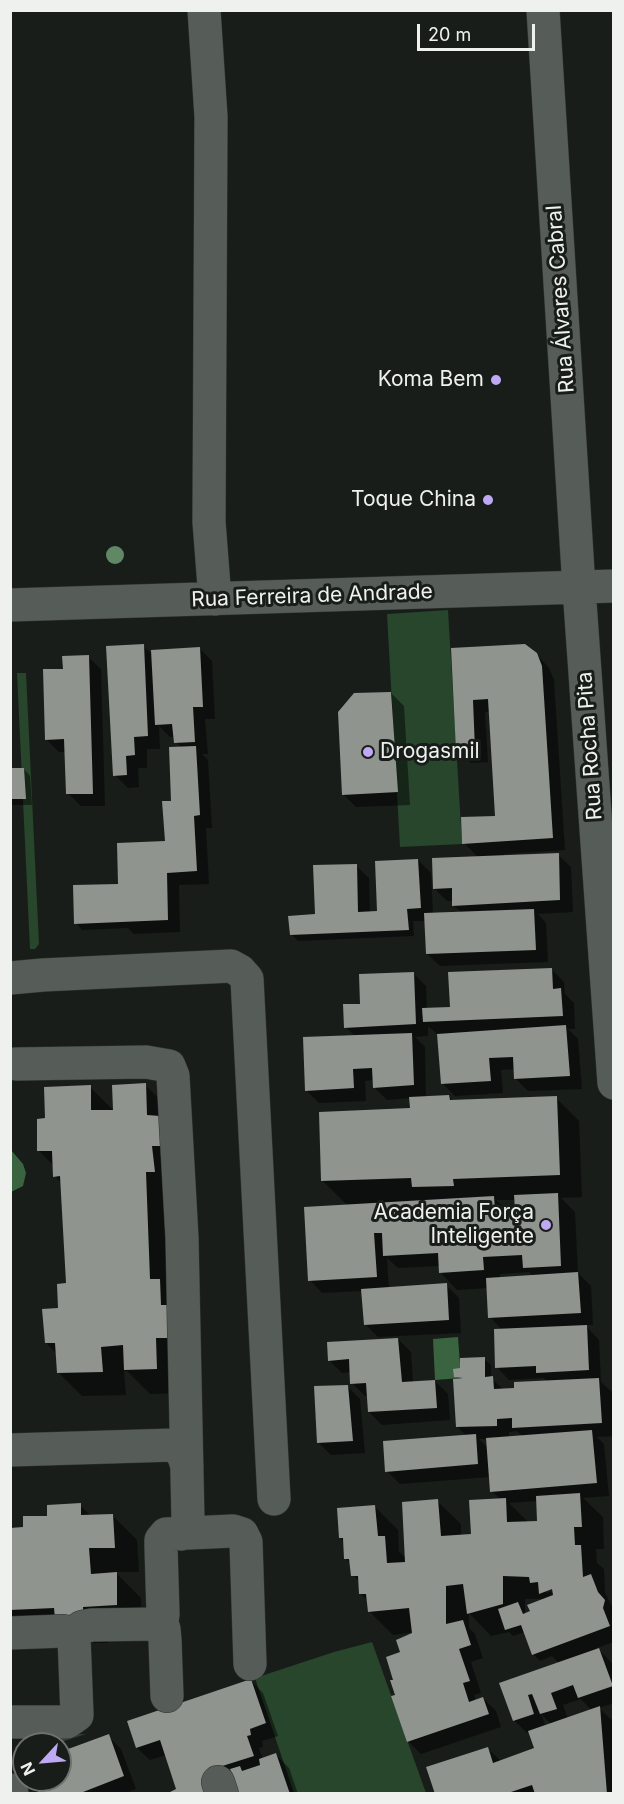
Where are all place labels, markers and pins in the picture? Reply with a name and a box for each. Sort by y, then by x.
place label: Koma Bem [378,367,484,393]
marker: Koma Bem [489,373,503,387]
place label: Toque China [351,487,476,513]
marker: Toque China [481,493,495,507]
place label: Drogasmil [380,739,480,765]
marker: Drogasmil [361,745,375,759]
place label: Academia Força Inteligente [374,1200,534,1250]
marker: Academia Força Inteligente [539,1218,553,1232]

